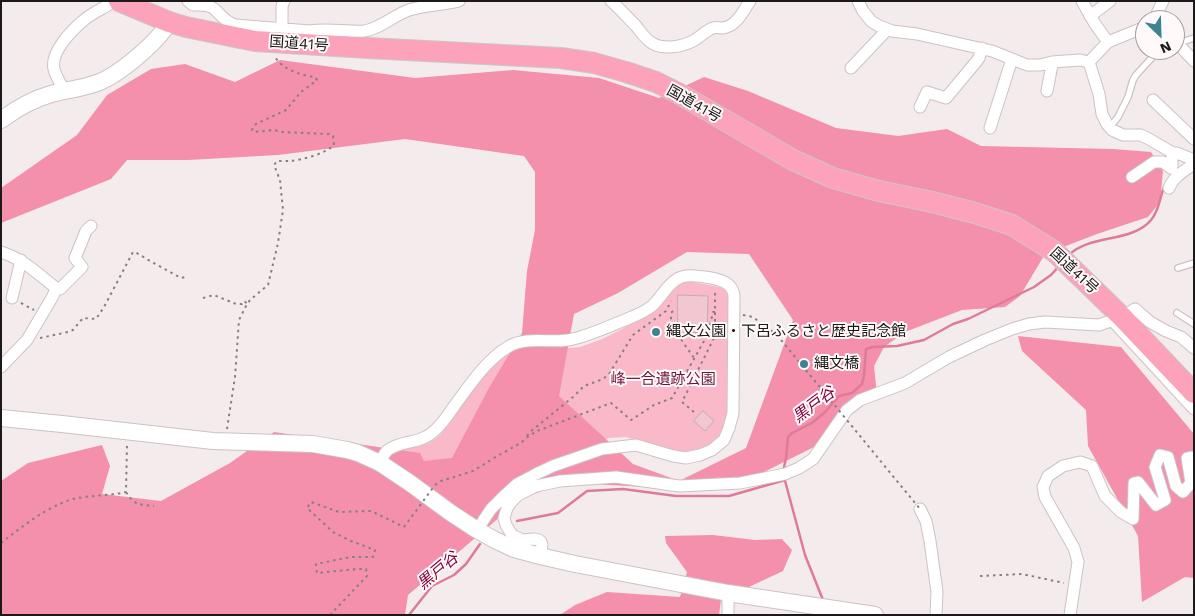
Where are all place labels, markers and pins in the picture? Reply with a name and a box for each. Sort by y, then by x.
place label: 縄文公園・下呂ふるさと歴史記念館 [666,323,906,341]
marker: 縄文公園・下呂ふるさと歴史記念館 [650,326,662,338]
place label: 縄文橋 [814,355,859,373]
marker: 縄文橋 [798,358,810,370]

